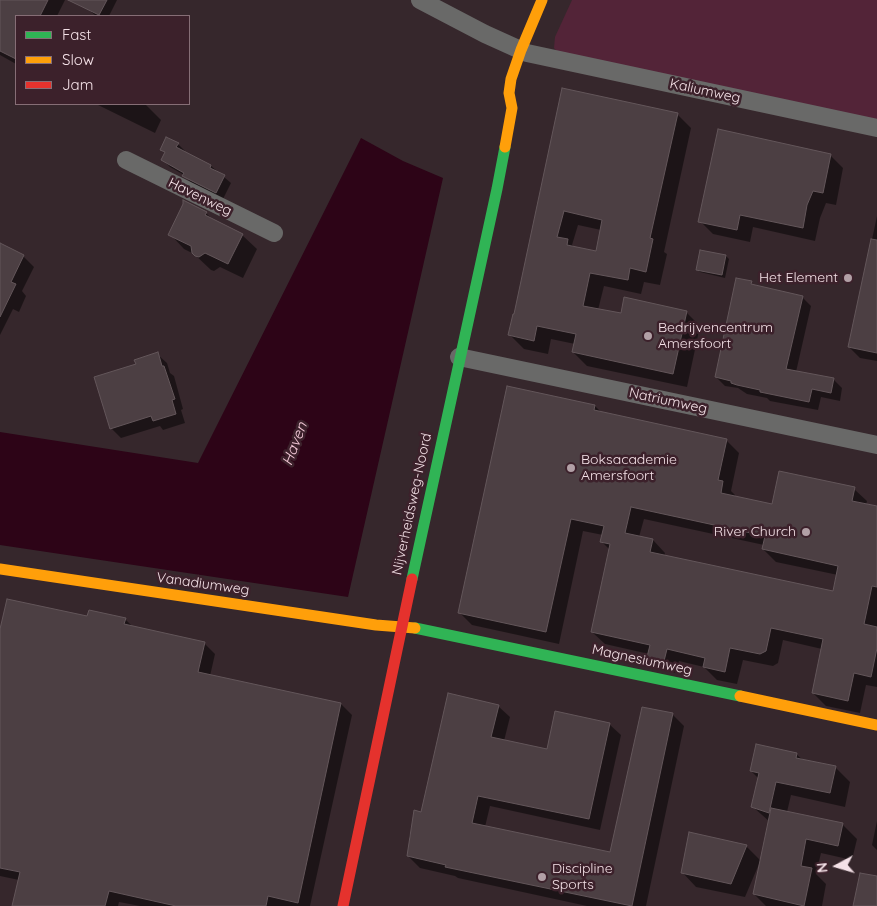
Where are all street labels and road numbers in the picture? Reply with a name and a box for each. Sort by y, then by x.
street label: Kaliumweg [668,75,742,107]
street label: Havenweg [165,174,235,220]
street label: Natriumweg [627,385,709,417]
street label: Nijverheidsweg-Noord [389,431,435,577]
street label: Vanadiumweg [156,569,250,599]
street label: Magnesiumweg [590,641,694,679]

